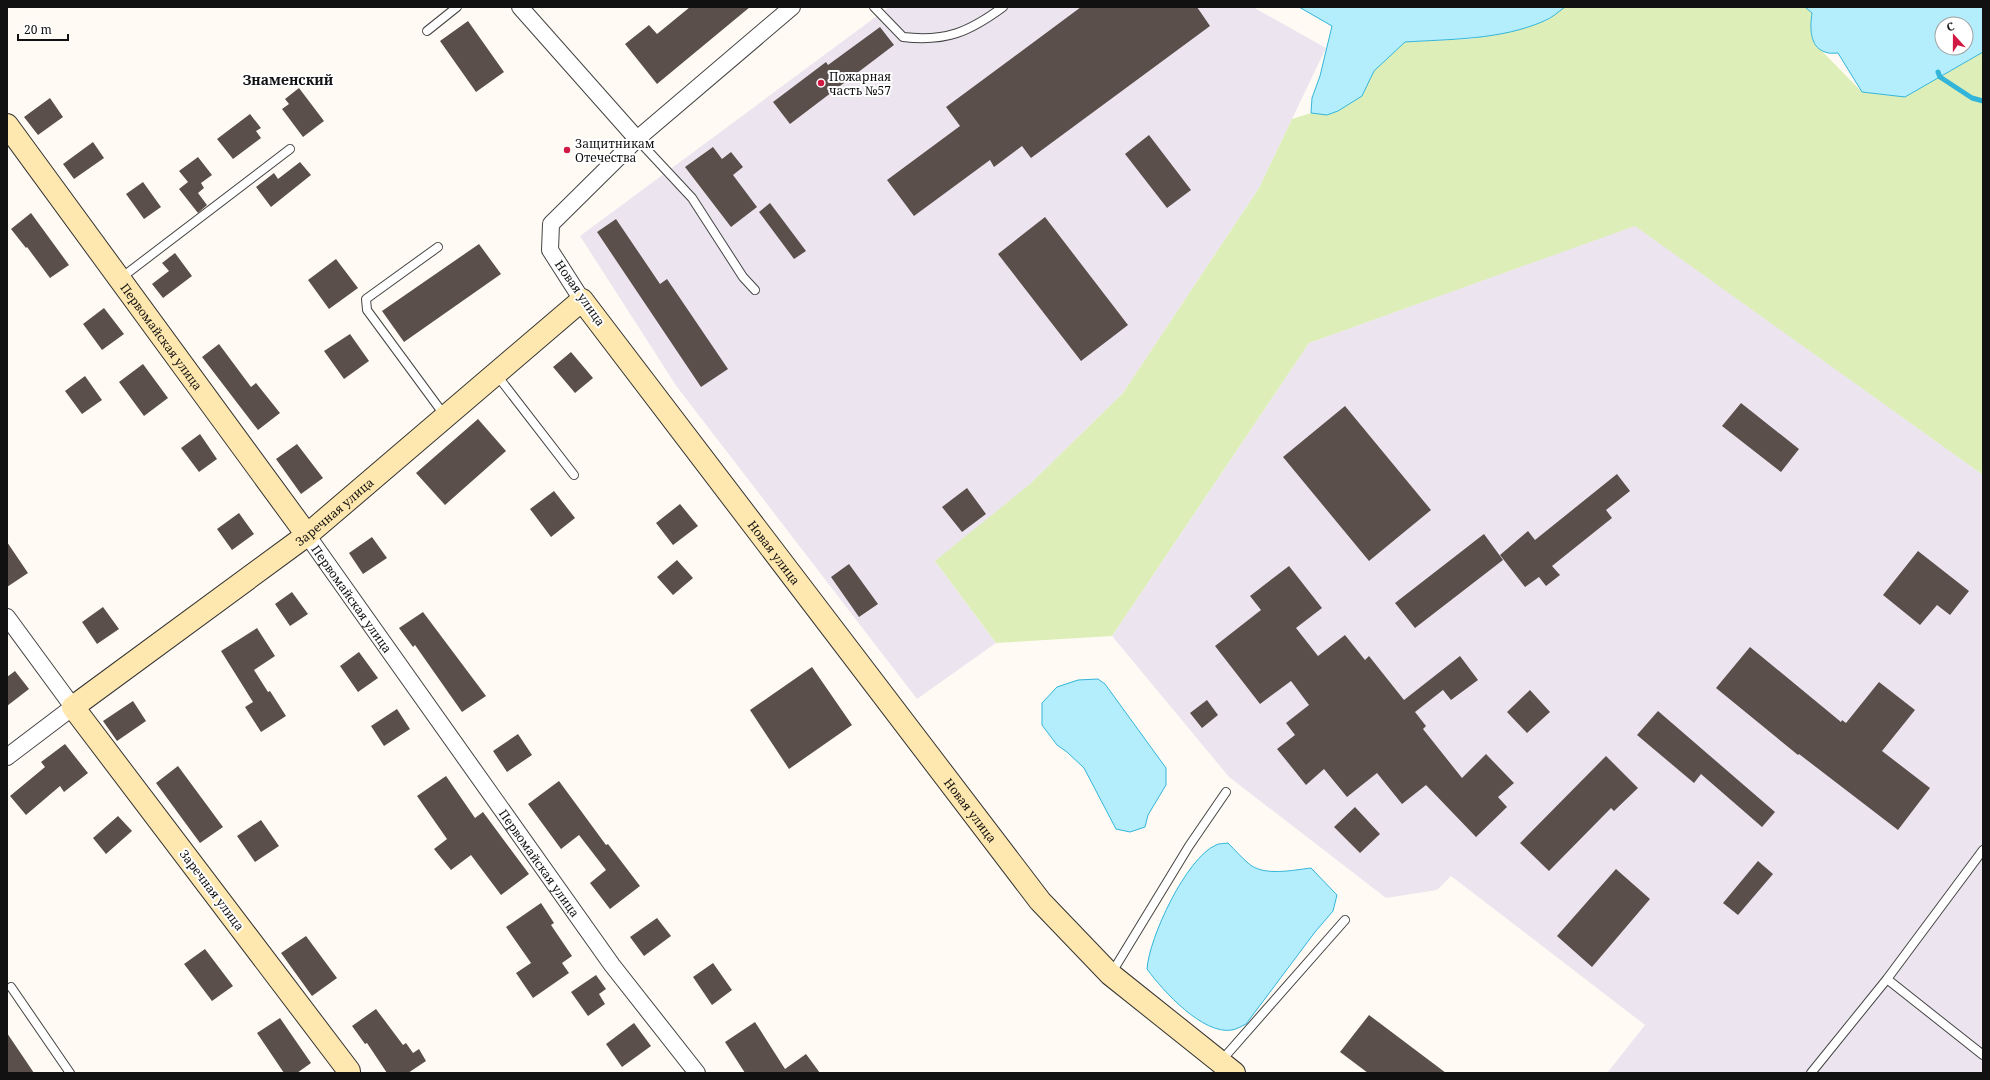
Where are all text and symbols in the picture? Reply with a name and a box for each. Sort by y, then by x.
scale bar [18,16,68,42]
north arrow [1934,16,1974,56]
text: С [1944,18,1956,34]
text: 20 m [24,21,52,38]
place label: Пожарная часть №57 [829,68,891,99]
district label: Знаменский [243,70,334,89]
marker: Пожарная часть №57 [816,78,826,88]
place label: Защитникам Отечества [575,135,655,166]
marker: Защитникам Отечества [562,145,572,155]
street label: Новая улица [551,257,609,330]
street label: Первомайская улица [117,279,207,394]
street label: Заречная улица [292,473,377,549]
street label: Новая улица [744,517,804,588]
street label: Первомайская улица [308,541,396,656]
street label: Новая улица [941,774,1001,846]
street label: Первомайская улица [495,805,584,920]
street label: Заречная улица [176,846,248,934]

